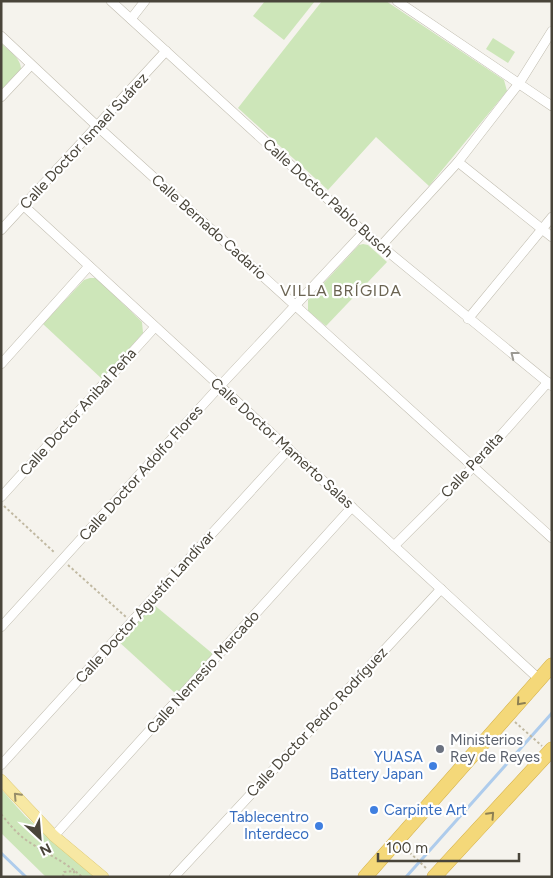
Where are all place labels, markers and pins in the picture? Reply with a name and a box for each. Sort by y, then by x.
place label: Ministerios Rey de Reyes [450,731,540,766]
marker: Ministerios Rey de Reyes [434,743,446,755]
place label: YUASA Battery Japan [330,748,423,783]
marker: YUASA Battery Japan [427,760,439,772]
place label: Carpinte Art [384,801,467,819]
marker: Carpinte Art [368,804,380,816]
place label: Tablecentro Interdeco [230,808,309,843]
marker: Tablecentro Interdeco [313,820,325,832]

